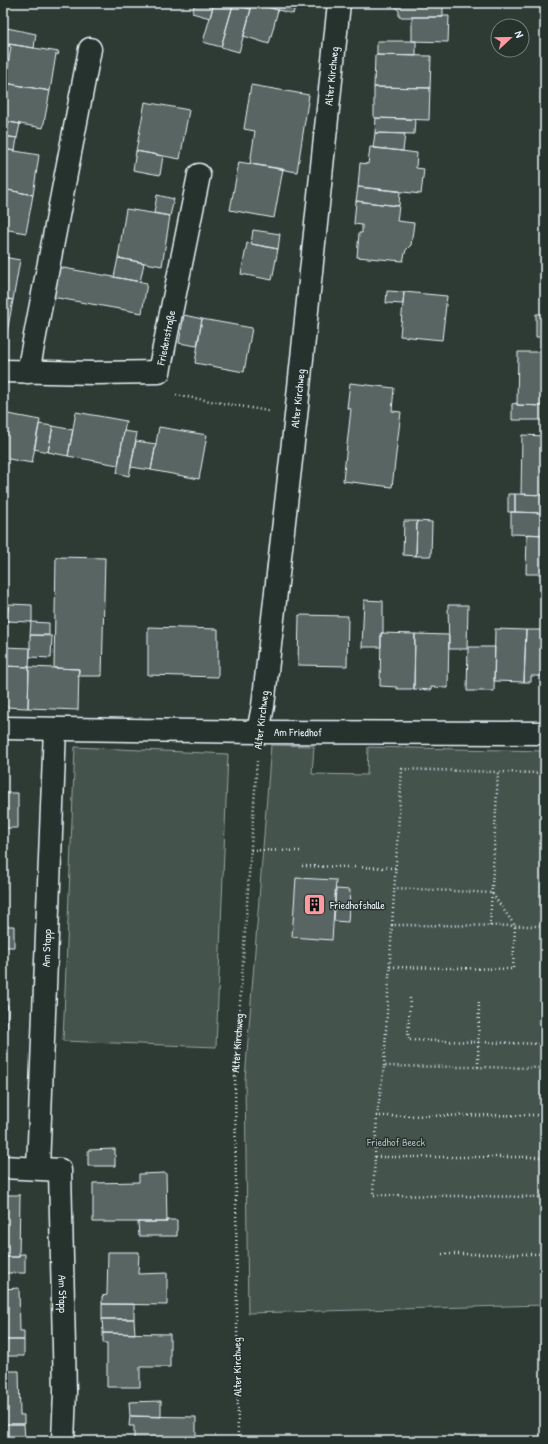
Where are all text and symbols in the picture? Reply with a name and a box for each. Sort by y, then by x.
north arrow [490,18,530,58]
text: N [512,29,527,40]
street label: Alter Kirchweg [321,46,341,106]
street label: Friedenstraße [153,308,178,367]
street label: Alter Kirchweg [288,368,308,429]
street label: Alter Kirchweg [250,690,272,750]
street label: Am Friedhof [274,725,322,739]
building icon: Friedhofshalle [302,892,328,918]
place label: Friedhofshalle [329,898,385,912]
street label: Am Stapp [39,929,54,967]
street label: Alter Kirchweg [228,1013,246,1073]
park label: Friedhof Beeck [366,1135,426,1149]
street label: Am Stapp [55,1275,70,1313]
street label: Alter Kirchweg [229,1337,245,1397]

